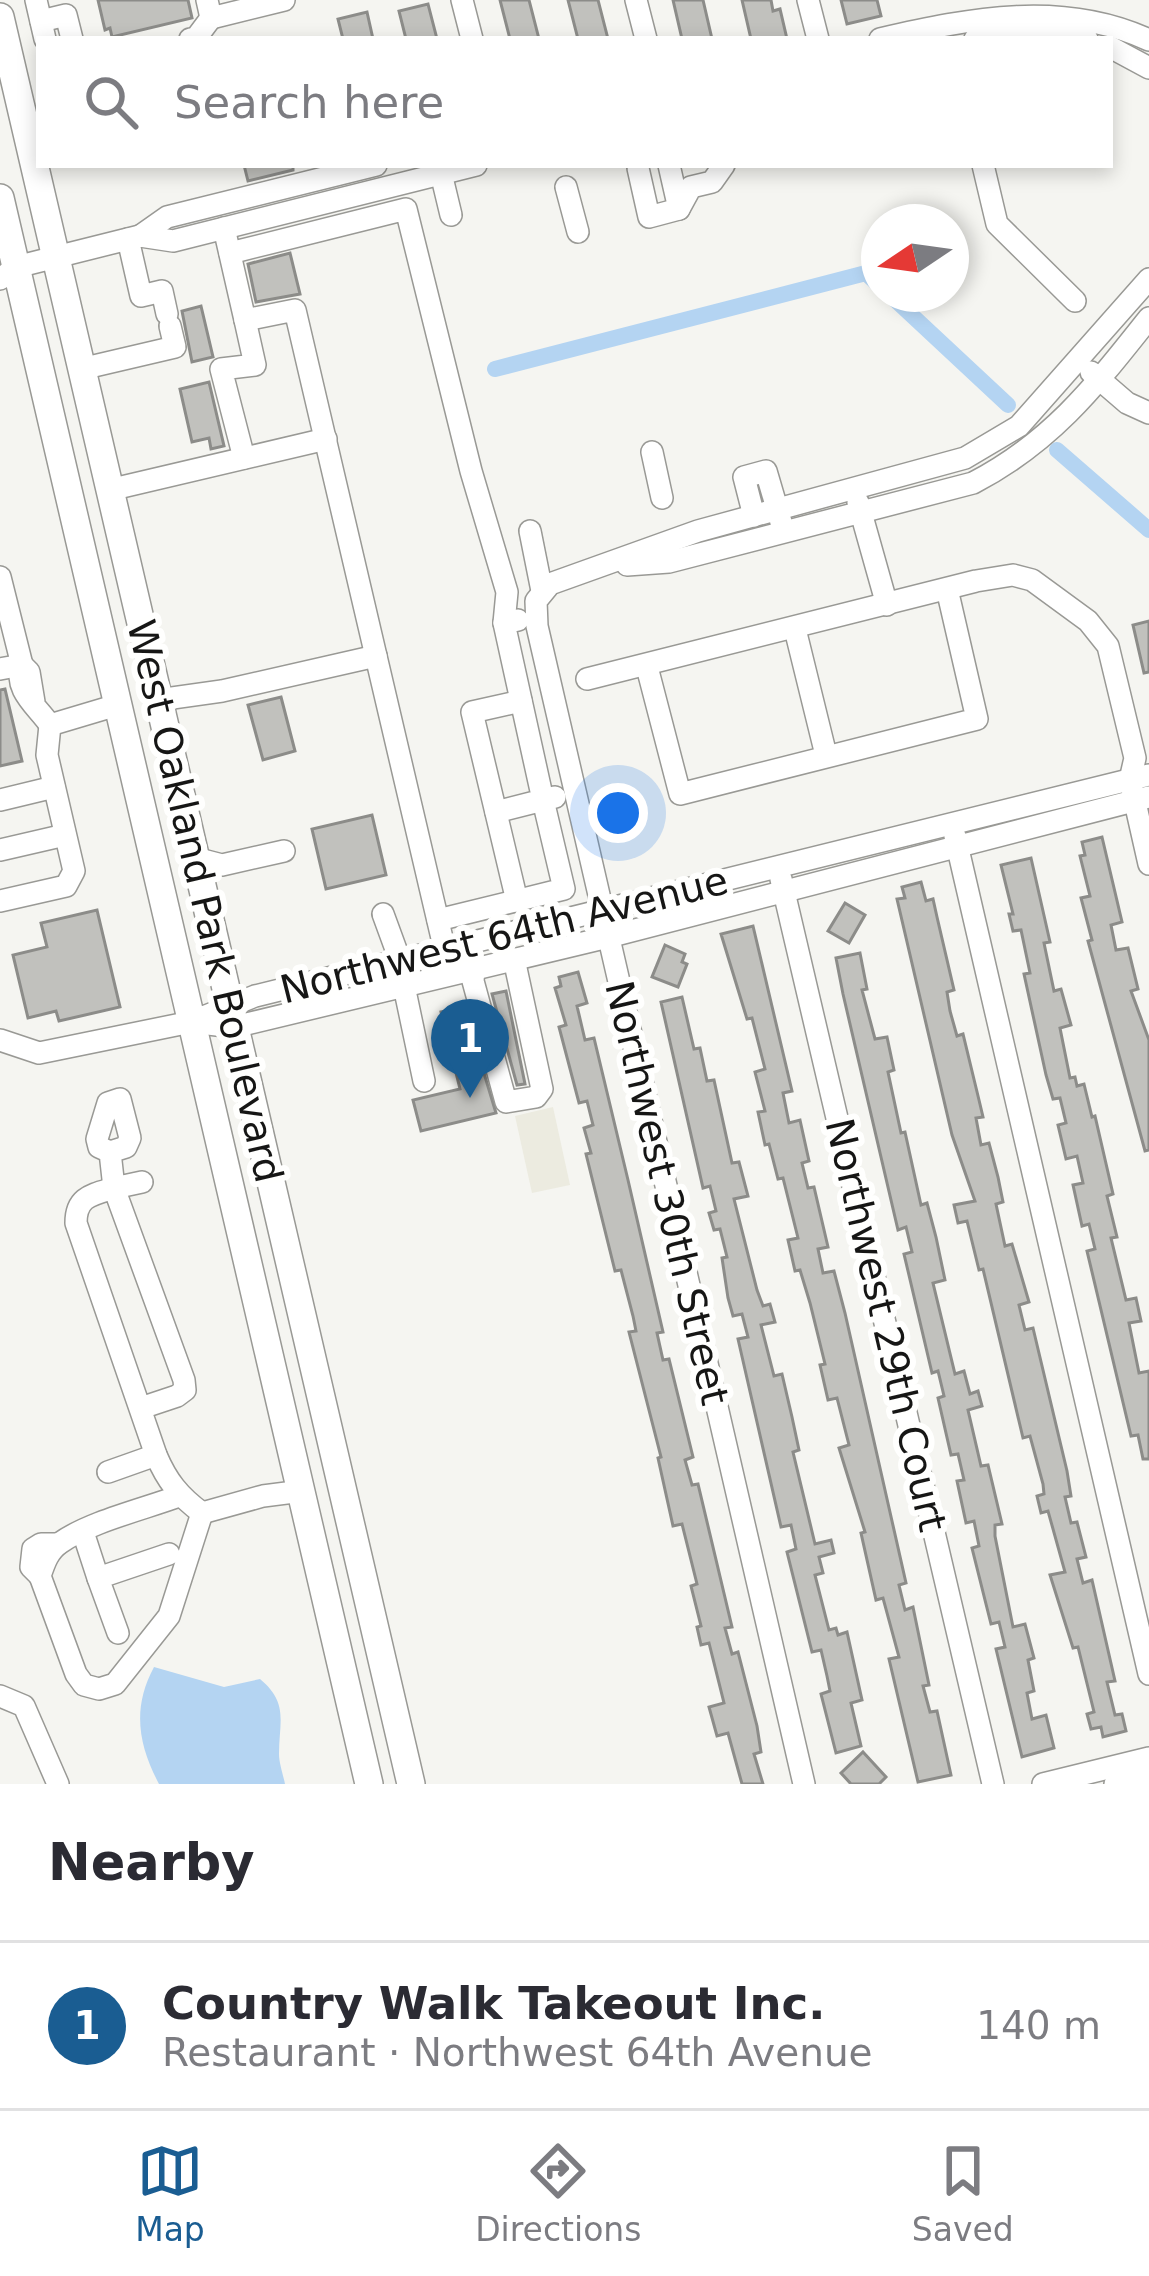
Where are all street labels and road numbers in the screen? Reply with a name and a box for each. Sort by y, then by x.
street label: West Oakland Park Boulevard [118,615,292,1187]
street label: Northwest 64th Avenue [275,858,733,1012]
street label: Northwest 30th Street [596,977,738,1409]
street label: Northwest 29th Court [817,1114,955,1536]

